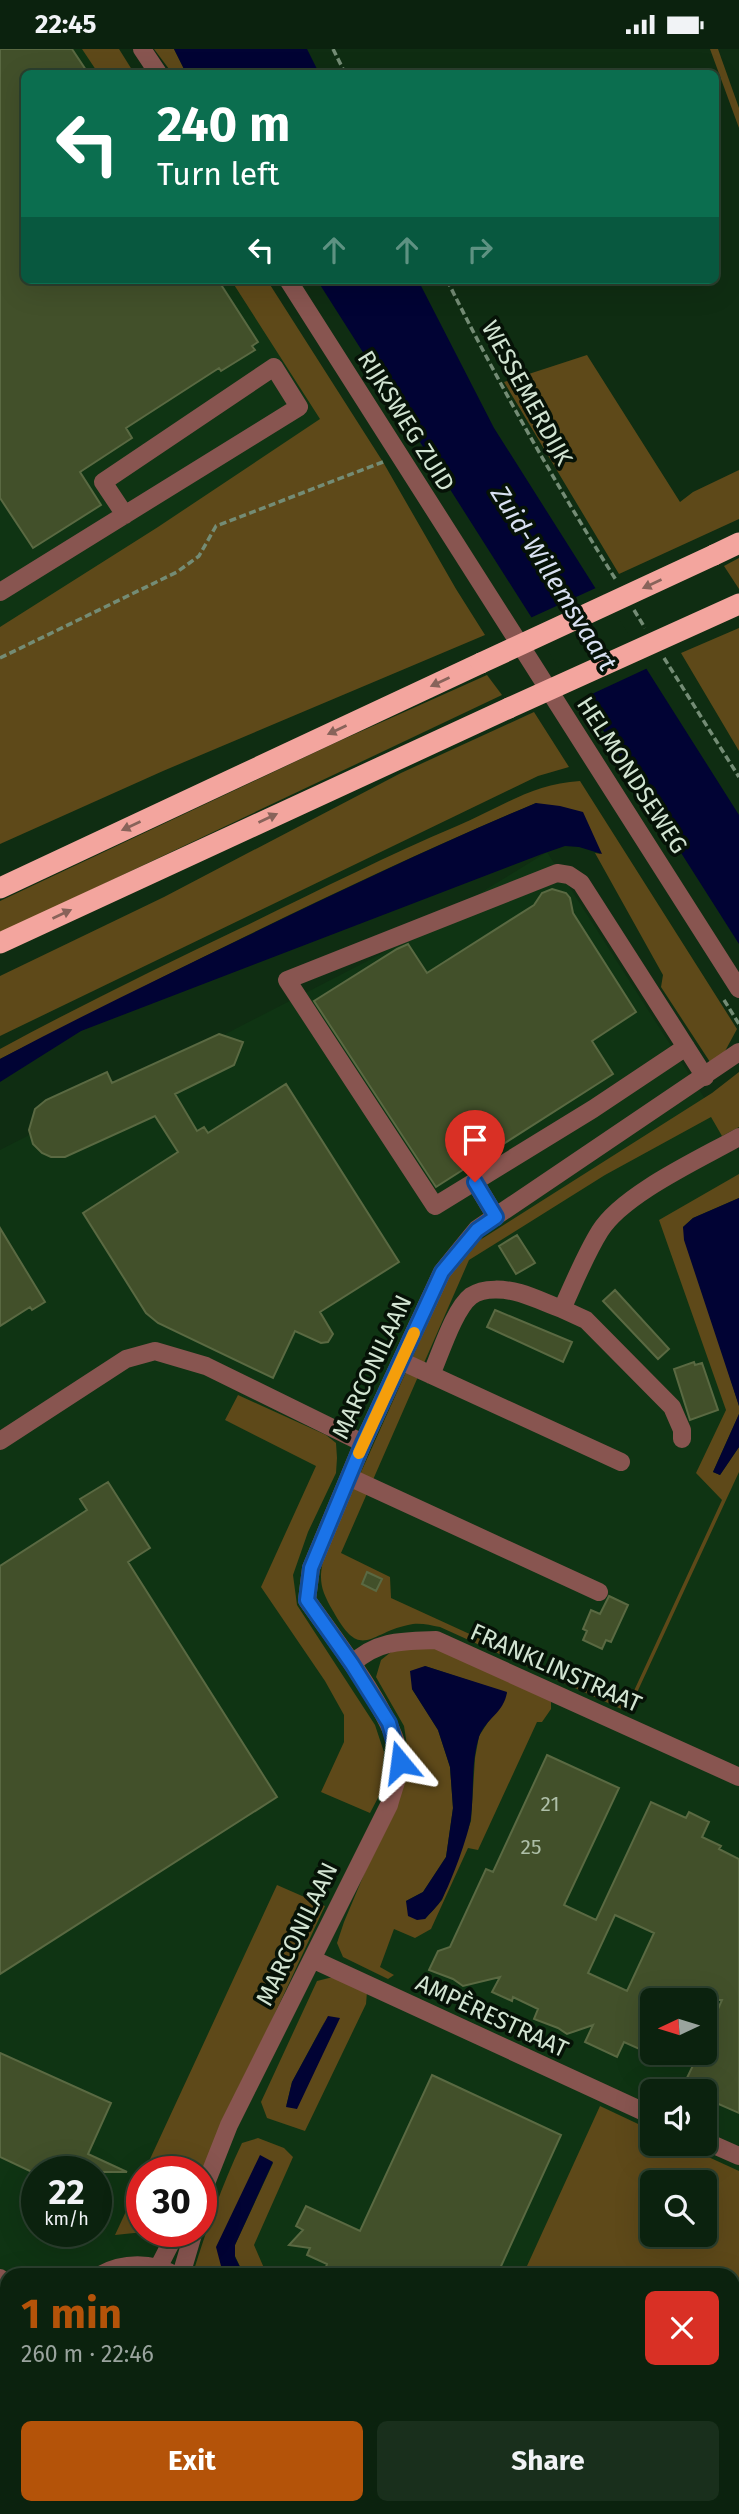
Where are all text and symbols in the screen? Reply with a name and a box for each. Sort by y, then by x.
text: 22:45 [35,9,96,40]
text: 240 m [157,95,290,154]
icon: left [42,98,133,189]
text: Turn left [157,155,279,193]
icon: left [242,231,280,269]
icon: ahead [315,231,353,269]
icon: ahead [388,231,426,269]
icon: right [461,231,499,269]
street label: WESSEMERDIJK [476,316,579,471]
street label: RIJKSWEG ZUID [352,346,460,496]
water label: Zuid-Willemsvaart [484,479,623,677]
one-way arrow [642,578,662,590]
one-way arrow [430,676,450,688]
street label: HELMONDSEWEG [571,691,693,859]
one-way arrow [327,725,348,736]
one-way arrow [258,812,278,824]
one-way arrow [121,820,141,832]
one-way arrow [52,908,72,919]
pin [445,1110,505,1182]
icon: arrive [456,1121,494,1159]
street label: MARCONILAAN [326,1291,418,1443]
street label: FRANKLINSTRAAT [466,1618,646,1718]
position arrow [363,1725,437,1799]
house number: 21 [541,1791,559,1817]
house number: 25 [521,1834,541,1860]
street label: MARCONILAAN [250,1858,344,2010]
street label: AMPÈRESTRAAT [412,1968,573,2064]
north arrow [640,1988,718,2065]
map controls [640,1988,717,2247]
button: sound [640,2079,717,2156]
speed limit sign: 30 [126,2156,217,2247]
button: search [640,2170,717,2247]
text: 22 [48,2171,85,2213]
text: km/h [44,2208,89,2230]
text: 1 min [21,2289,122,2339]
button: close [645,2291,719,2365]
text: 260 m · 22:46 [21,2340,154,2368]
button: Exit [21,2421,363,2501]
button: Share [377,2421,719,2501]

